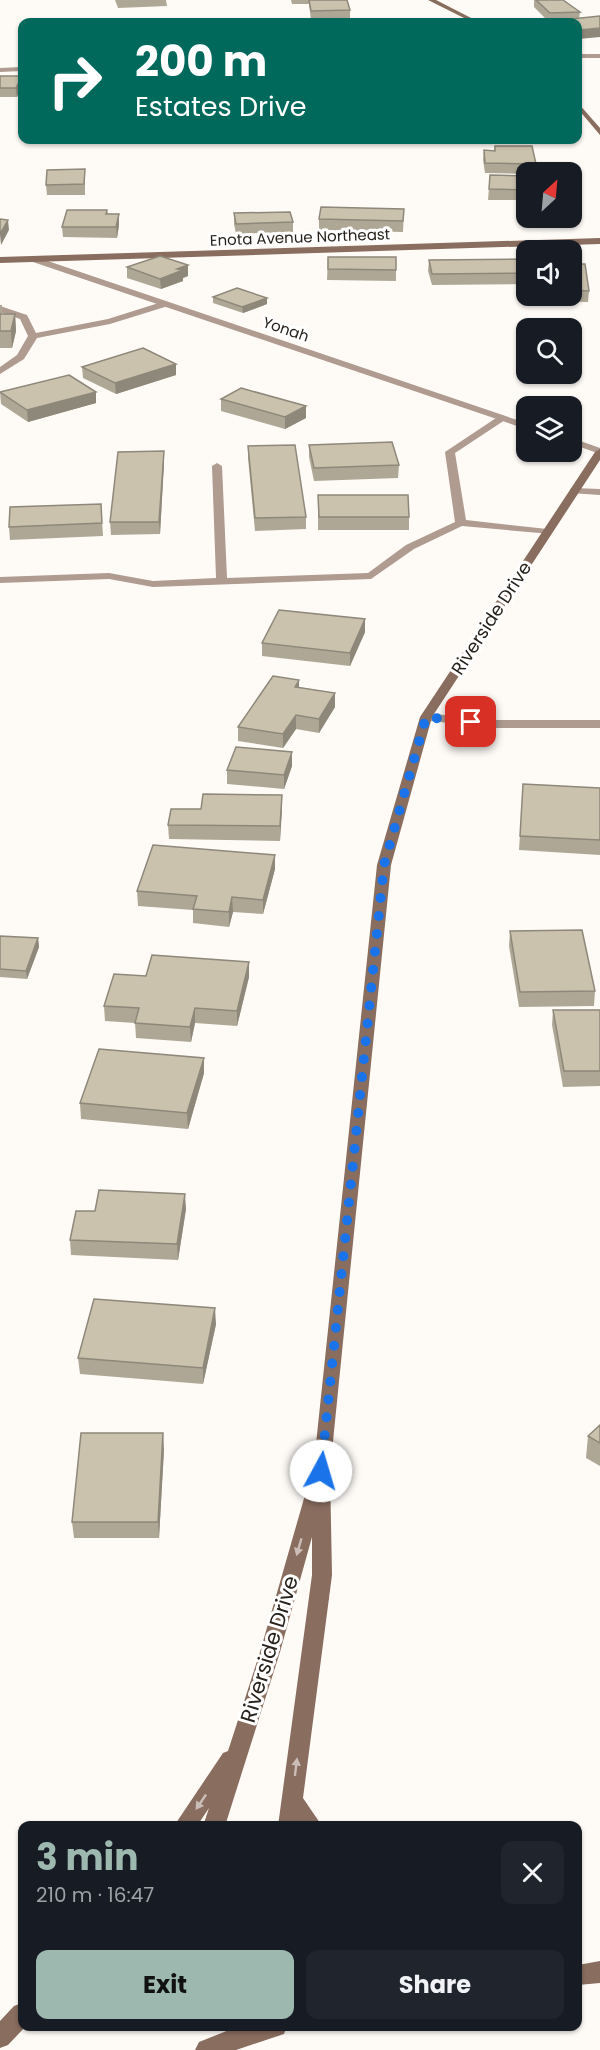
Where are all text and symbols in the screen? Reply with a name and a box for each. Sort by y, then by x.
text: 200 m [135,32,267,91]
icon: right [36,42,114,120]
text: Estates Drive [135,88,307,125]
north arrow [516,162,582,228]
map controls [516,162,582,462]
street label: Enota Avenue Northeast [210,223,390,251]
button: sound [516,240,582,306]
street label: Yonah [260,311,312,347]
button: search [516,318,582,384]
button: layers [516,396,582,462]
street label: Riverside Drive [445,556,537,680]
pin [445,696,496,747]
icon: arrive [454,705,487,738]
position arrow [289,1439,353,1503]
one-way arrow [294,1538,303,1556]
street label: Riverside Drive [233,1572,305,1726]
one-way arrow [292,1758,301,1777]
one-way arrow [195,1794,207,1810]
text: 3 min [36,1832,138,1883]
button: close [501,1841,564,1904]
text: 210 m · 16:47 [36,1881,154,1909]
button: Exit [36,1950,294,2019]
button: Share [306,1950,564,2019]

